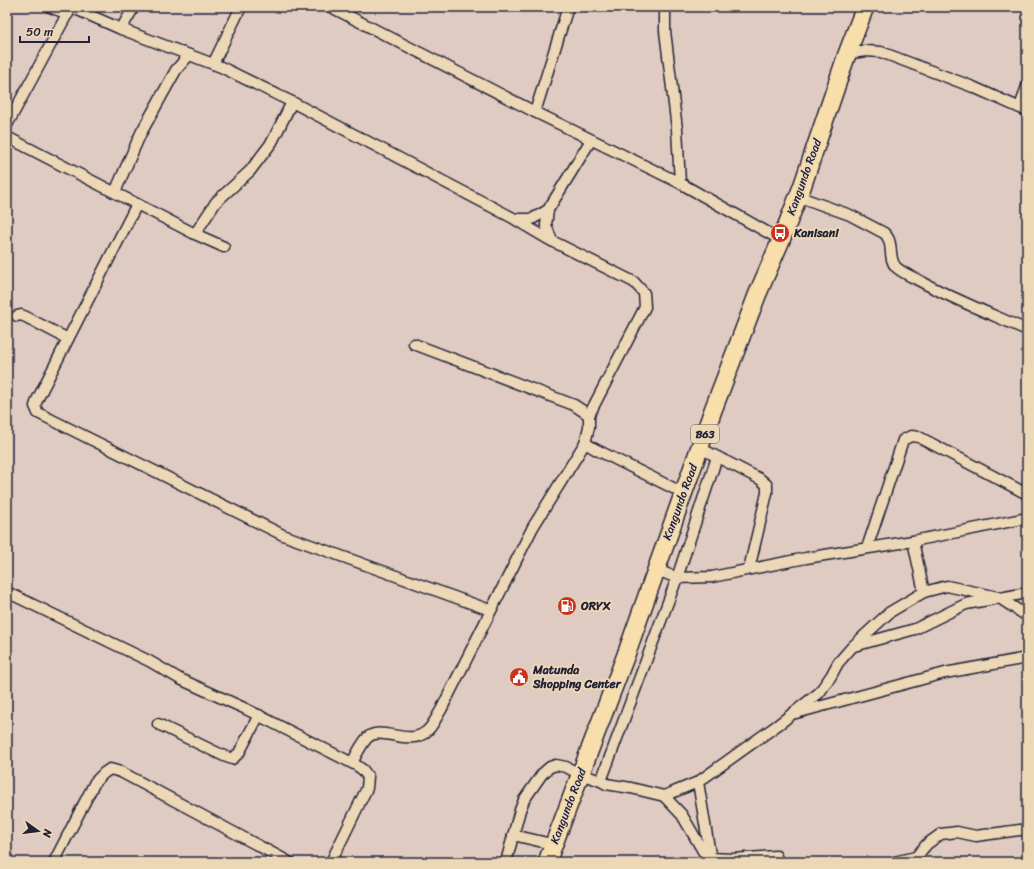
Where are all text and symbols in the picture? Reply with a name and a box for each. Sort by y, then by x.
scale bar [20,18,89,44]
text: 50 m [26,21,53,43]
street label: Kangundo Road [780,135,828,218]
bus stop icon: Kanisani [769,222,791,244]
place label: Kanisani [793,222,839,244]
road number: B63 [691,425,719,443]
street label: Kangundo Road [656,460,704,543]
fuel station icon: ORYX [556,595,578,617]
place label: ORYX [580,595,611,617]
place label: Matunda Shopping Center [532,659,622,695]
public building icon: Matunda Shopping Center [508,666,530,688]
street label: Kangundo Road [543,764,593,847]
north arrow [18,811,58,851]
text: N [37,826,58,840]

